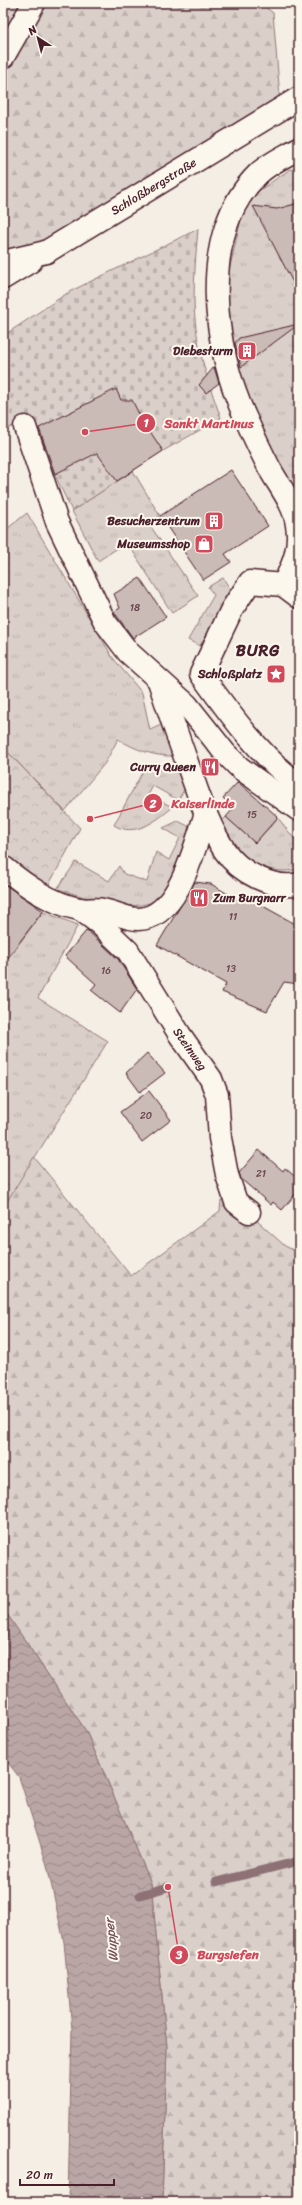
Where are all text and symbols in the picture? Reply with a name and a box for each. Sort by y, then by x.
north arrow [18,18,58,58]
text: N [23,20,41,41]
street label: Schloßbergstraße [106,152,201,221]
place label: Diebesturm [173,340,233,362]
building icon: Diebesturm [236,340,258,362]
callout: Sankt Martinus [136,411,261,436]
text: 1 [143,412,149,434]
text: Sankt Martinus [163,412,255,435]
place label: Besucherzentrum [107,510,200,532]
building icon: Besucherzentrum [203,510,225,532]
place label: Museumsshop [116,533,191,555]
shop icon: Museumsshop [193,533,215,555]
house number: 18 [130,599,140,617]
district label: BURG [236,636,280,665]
place label: Schloßplatz [197,663,263,685]
place icon: Schloßplatz [265,663,287,685]
place label: Curry Queen [129,756,197,778]
restaurant icon: Curry Queen [199,756,221,778]
callout: Kaiserlinde [143,791,243,816]
text: Kaiserlinde [170,792,235,815]
text: 2 [149,793,157,815]
house number: 15 [247,806,257,824]
restaurant icon: Zum Burgnarr [188,887,210,909]
place label: Zum Burgnarr [212,887,287,909]
house number: 11 [229,908,237,926]
house number: 13 [226,960,236,978]
house number: 16 [101,962,111,980]
street label: Steinweg [167,1023,213,1075]
house number: 20 [140,1107,152,1125]
house number: 21 [256,1165,266,1183]
water label: Wupper [97,1915,125,1962]
callout: Burgsiefen [169,1942,267,1967]
text: Burgsiefen [197,1943,260,1966]
text: 3 [175,1944,183,1966]
scale bar [20,2161,114,2187]
text: 20 m [26,2164,53,2186]

